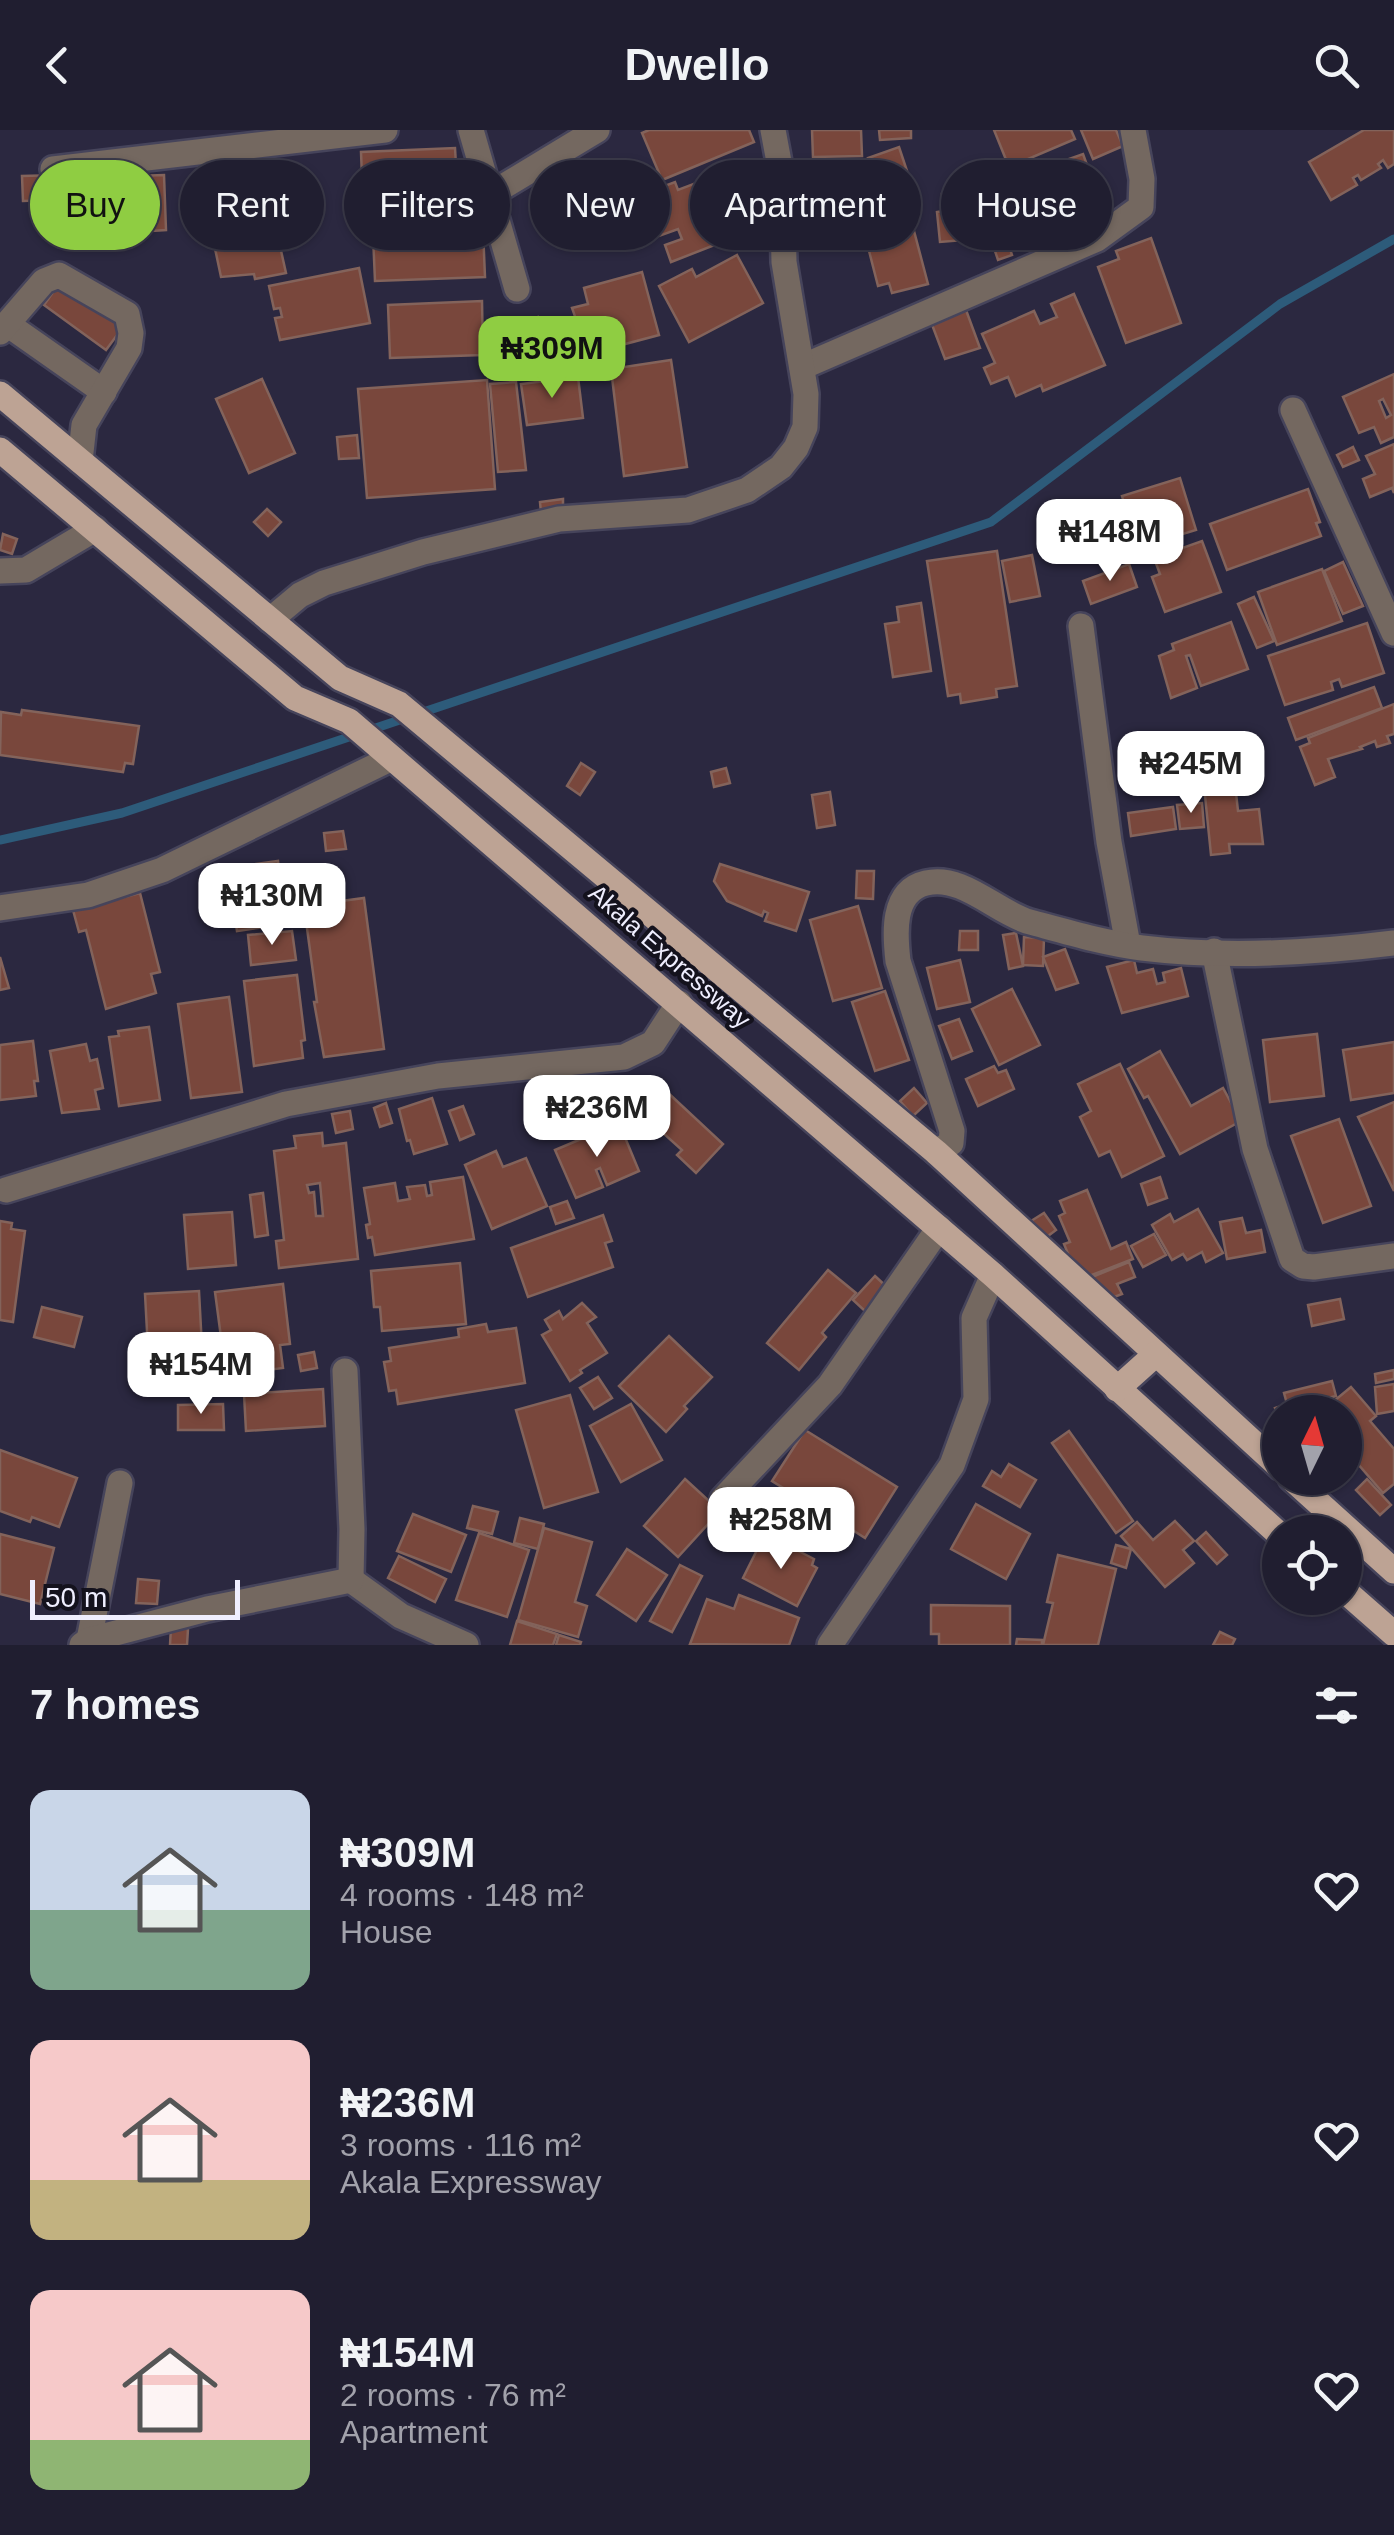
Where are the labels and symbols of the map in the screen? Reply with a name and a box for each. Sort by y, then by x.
pin: ₦309M [482,316,622,401]
pin: ₦148M [1040,499,1180,584]
pin: ₦245M [1121,731,1261,816]
pin: ₦130M [202,863,342,948]
street label: Akala Expressway [584,878,757,1034]
pin: ₦236M [527,1075,667,1160]
pin: ₦154M [131,1332,271,1417]
north arrow [1262,1395,1362,1495]
pin: ₦258M [711,1487,851,1572]
scale bar [30,1575,240,1620]

